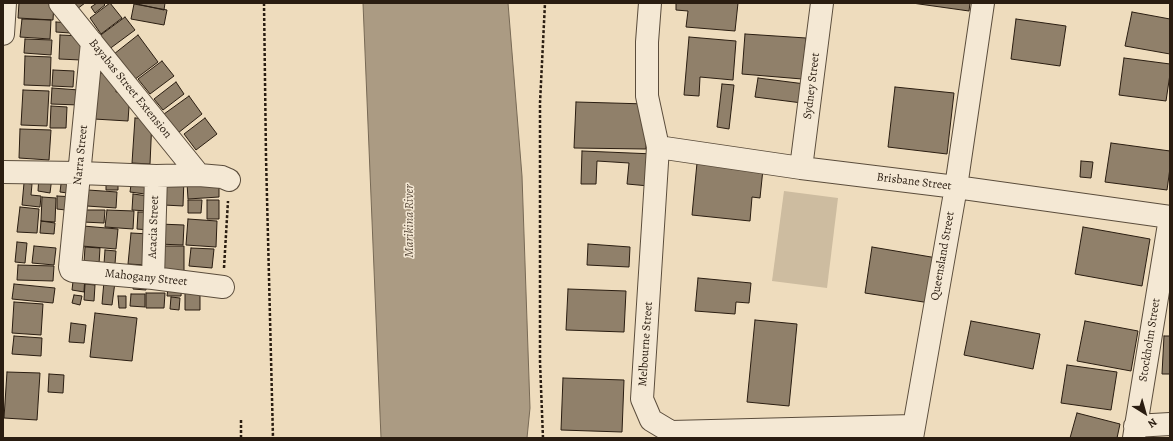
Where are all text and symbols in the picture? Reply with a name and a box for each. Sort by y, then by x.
street label: Bayabas Street Extension [86,36,174,142]
street label: Sydney Street [801,52,823,120]
street label: Narra Street [71,124,91,186]
street label: Brisbane Street [876,170,952,194]
water label: Marikina River [402,184,418,258]
street label: Acacia Street [146,195,162,259]
street label: Queensland Street [928,210,958,302]
street label: Mahogany Street [104,266,188,290]
street label: Stockholm Street [1136,297,1164,383]
street label: Melbourne Street [636,301,656,387]
north arrow [1125,393,1165,433]
text: N [1145,415,1160,431]

